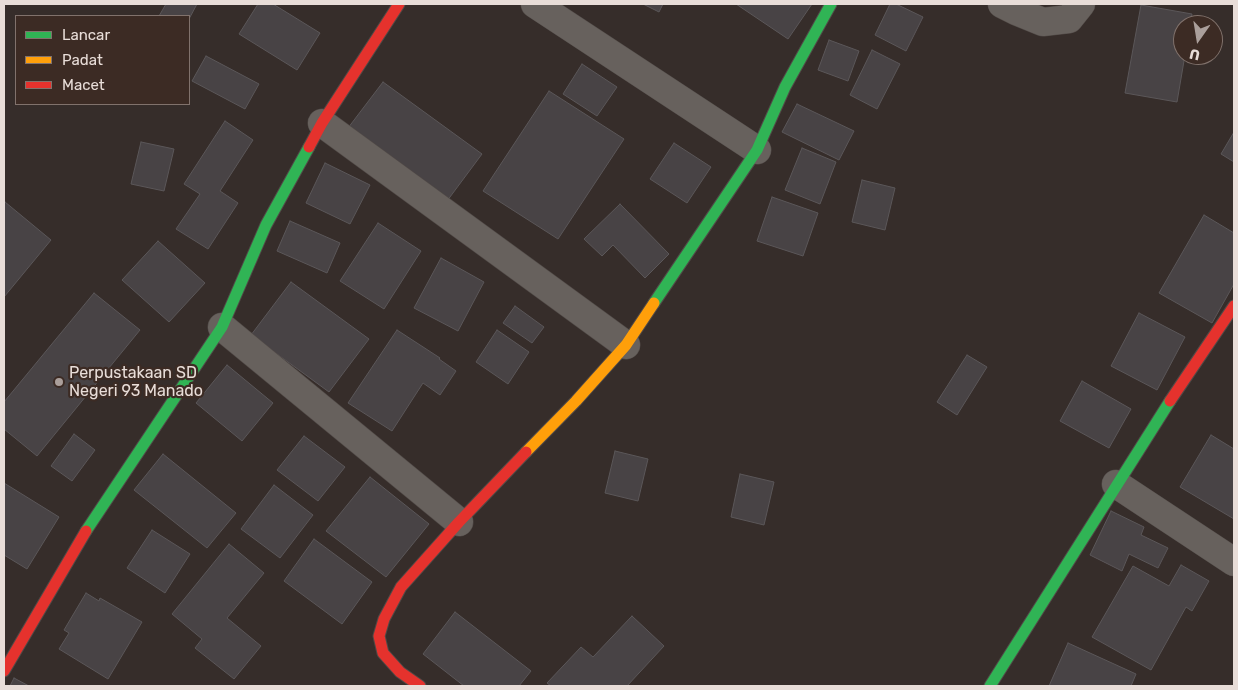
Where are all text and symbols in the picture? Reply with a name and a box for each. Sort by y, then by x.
legend [15,15,190,105]
north arrow [1173,15,1223,65]
text: Lancar [62,26,110,44]
text: U [1188,45,1202,64]
text: Padat [62,51,103,69]
text: Macet [62,76,105,94]
place label: Perpustakaan SD Negeri 93 Manado [69,363,203,401]
marker: Perpustakaan SD Negeri 93 Manado [53,376,65,388]

